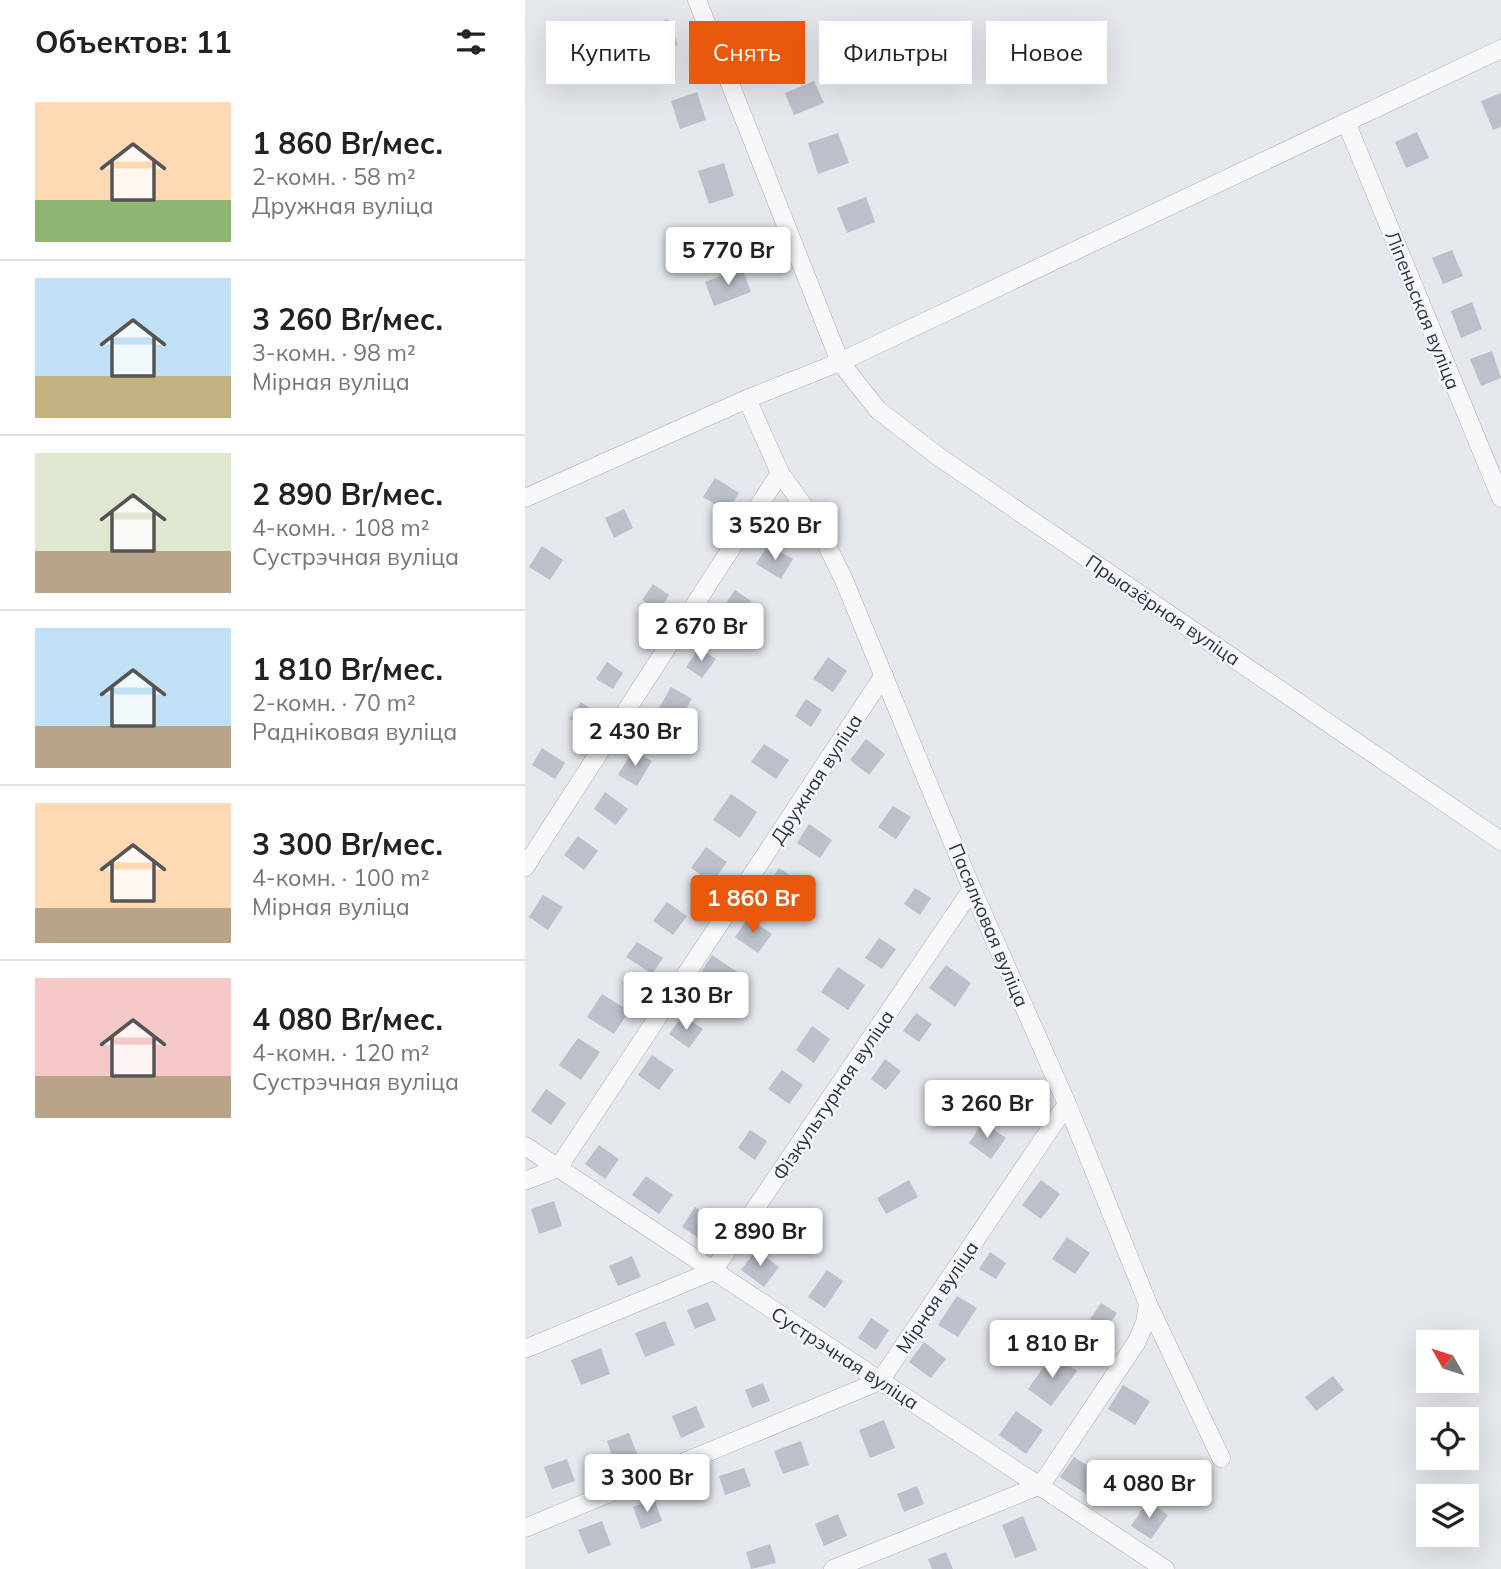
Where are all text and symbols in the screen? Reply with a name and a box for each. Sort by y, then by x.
chip: Купить [546,21,675,84]
chip: Снять [689,21,805,84]
chip: Фильтры [819,21,972,84]
chip: Новое [986,21,1107,84]
text: Объектов: 11 [35,23,232,61]
icon: filters [452,23,490,61]
text: 1 860 Br/мес. [252,124,443,162]
icon: home [91,130,175,214]
text: 2-комн. · 58 m² [252,162,416,191]
text: Дружная вуліца [252,191,434,220]
street label: Ліпеньская вуліца [1380,227,1466,393]
pin: 5 770 Br [656,228,800,287]
text: 5 770 Br [682,235,774,264]
text: 3 260 Br/мес. [252,300,443,338]
icon: home [91,306,175,390]
text: 3-комн. · 98 m² [252,338,416,367]
text: Мірная вуліца [252,367,410,396]
text: 2 890 Br/мес. [252,475,443,513]
icon: home [91,481,175,565]
pin: 3 520 Br [703,503,847,562]
text: 3 520 Br [729,510,821,539]
text: 4-комн. · 108 m² [252,513,430,542]
text: Сустрэчная вуліца [252,542,459,571]
street label: Прыазёрная вуліца [1081,549,1245,671]
pin: 2 670 Br [629,604,773,663]
text: 2 670 Br [655,611,747,640]
text: 1 810 Br/мес. [252,650,443,688]
icon: home [91,656,175,740]
text: 2-комн. · 70 m² [252,688,416,717]
pin: 2 430 Br [563,708,707,768]
street label: Дружная вуліца [765,710,867,848]
text: 2 430 Br [589,716,681,745]
text: Радніковая вуліца [252,717,457,746]
text: 3 300 Br/мес. [252,825,443,863]
icon: home [91,831,175,915]
street label: Пасялковая вуліца [944,840,1034,1010]
text: 4-комн. · 100 m² [252,863,430,892]
pin: 1 860 Br [681,876,825,935]
text: 1 860 Br [707,883,799,912]
text: Мірная вуліца [252,892,410,921]
pin: 2 130 Br [614,972,758,1032]
text: 2 130 Br [640,980,732,1009]
text: 4 080 Br/мес. [252,1000,443,1038]
street label: Фізкультурная вуліца [767,1005,899,1185]
icon: home [91,1006,175,1090]
text: 4-комн. · 120 m² [252,1038,430,1067]
text: Сустрэчная вуліца [252,1067,459,1096]
pin: 3 260 Br [915,1080,1059,1140]
text: 3 260 Br [941,1088,1033,1117]
pin: 2 890 Br [688,1208,832,1268]
text: 2 890 Br [714,1216,806,1245]
street label: Мірная вуліца [891,1236,983,1358]
street label: Сустрэчная вуліца [767,1301,923,1415]
pin: 1 810 Br [980,1320,1124,1380]
text: 1 810 Br [1006,1328,1098,1357]
north arrow [1416,1330,1479,1393]
map controls [1416,1330,1479,1547]
button: locate [1416,1407,1479,1470]
pin: 3 300 Br [575,1454,719,1514]
pin: 4 080 Br [1077,1460,1221,1520]
text: 3 300 Br [601,1462,693,1491]
text: 4 080 Br [1103,1468,1195,1497]
button: layers [1416,1484,1479,1547]

